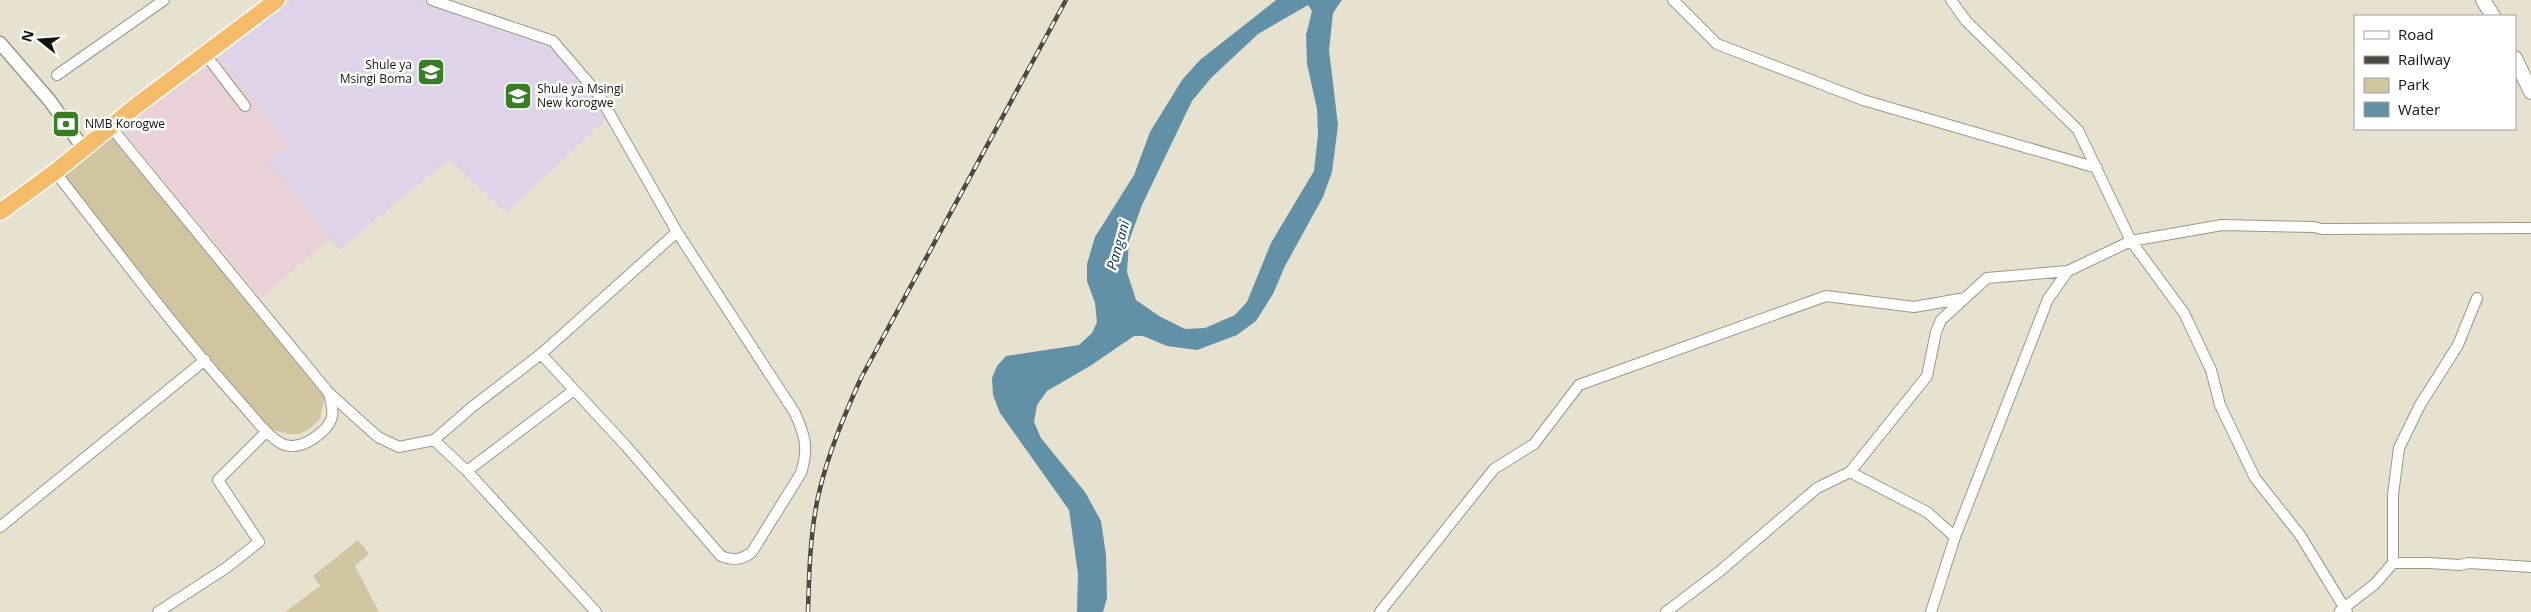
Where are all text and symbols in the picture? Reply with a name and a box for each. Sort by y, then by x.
north arrow [15,15,65,65]
legend [2354,15,2516,130]
text: Road [2398,24,2434,44]
text: N [16,28,38,44]
text: Railway [2398,49,2451,69]
place label: Shule ya Msingi Boma [340,56,412,87]
school or university icon: Shule ya Msingi Boma [416,57,446,87]
text: Park [2398,74,2429,94]
place label: Shule ya Msingi New korogwe [537,80,623,111]
school or university icon: Shule ya Msingi New korogwe [503,81,533,111]
text: Water [2398,99,2440,119]
bank icon: NMB Korogwe [51,109,81,139]
place label: NMB Korogwe [85,115,165,132]
water label: Pangani [1101,217,1134,272]

